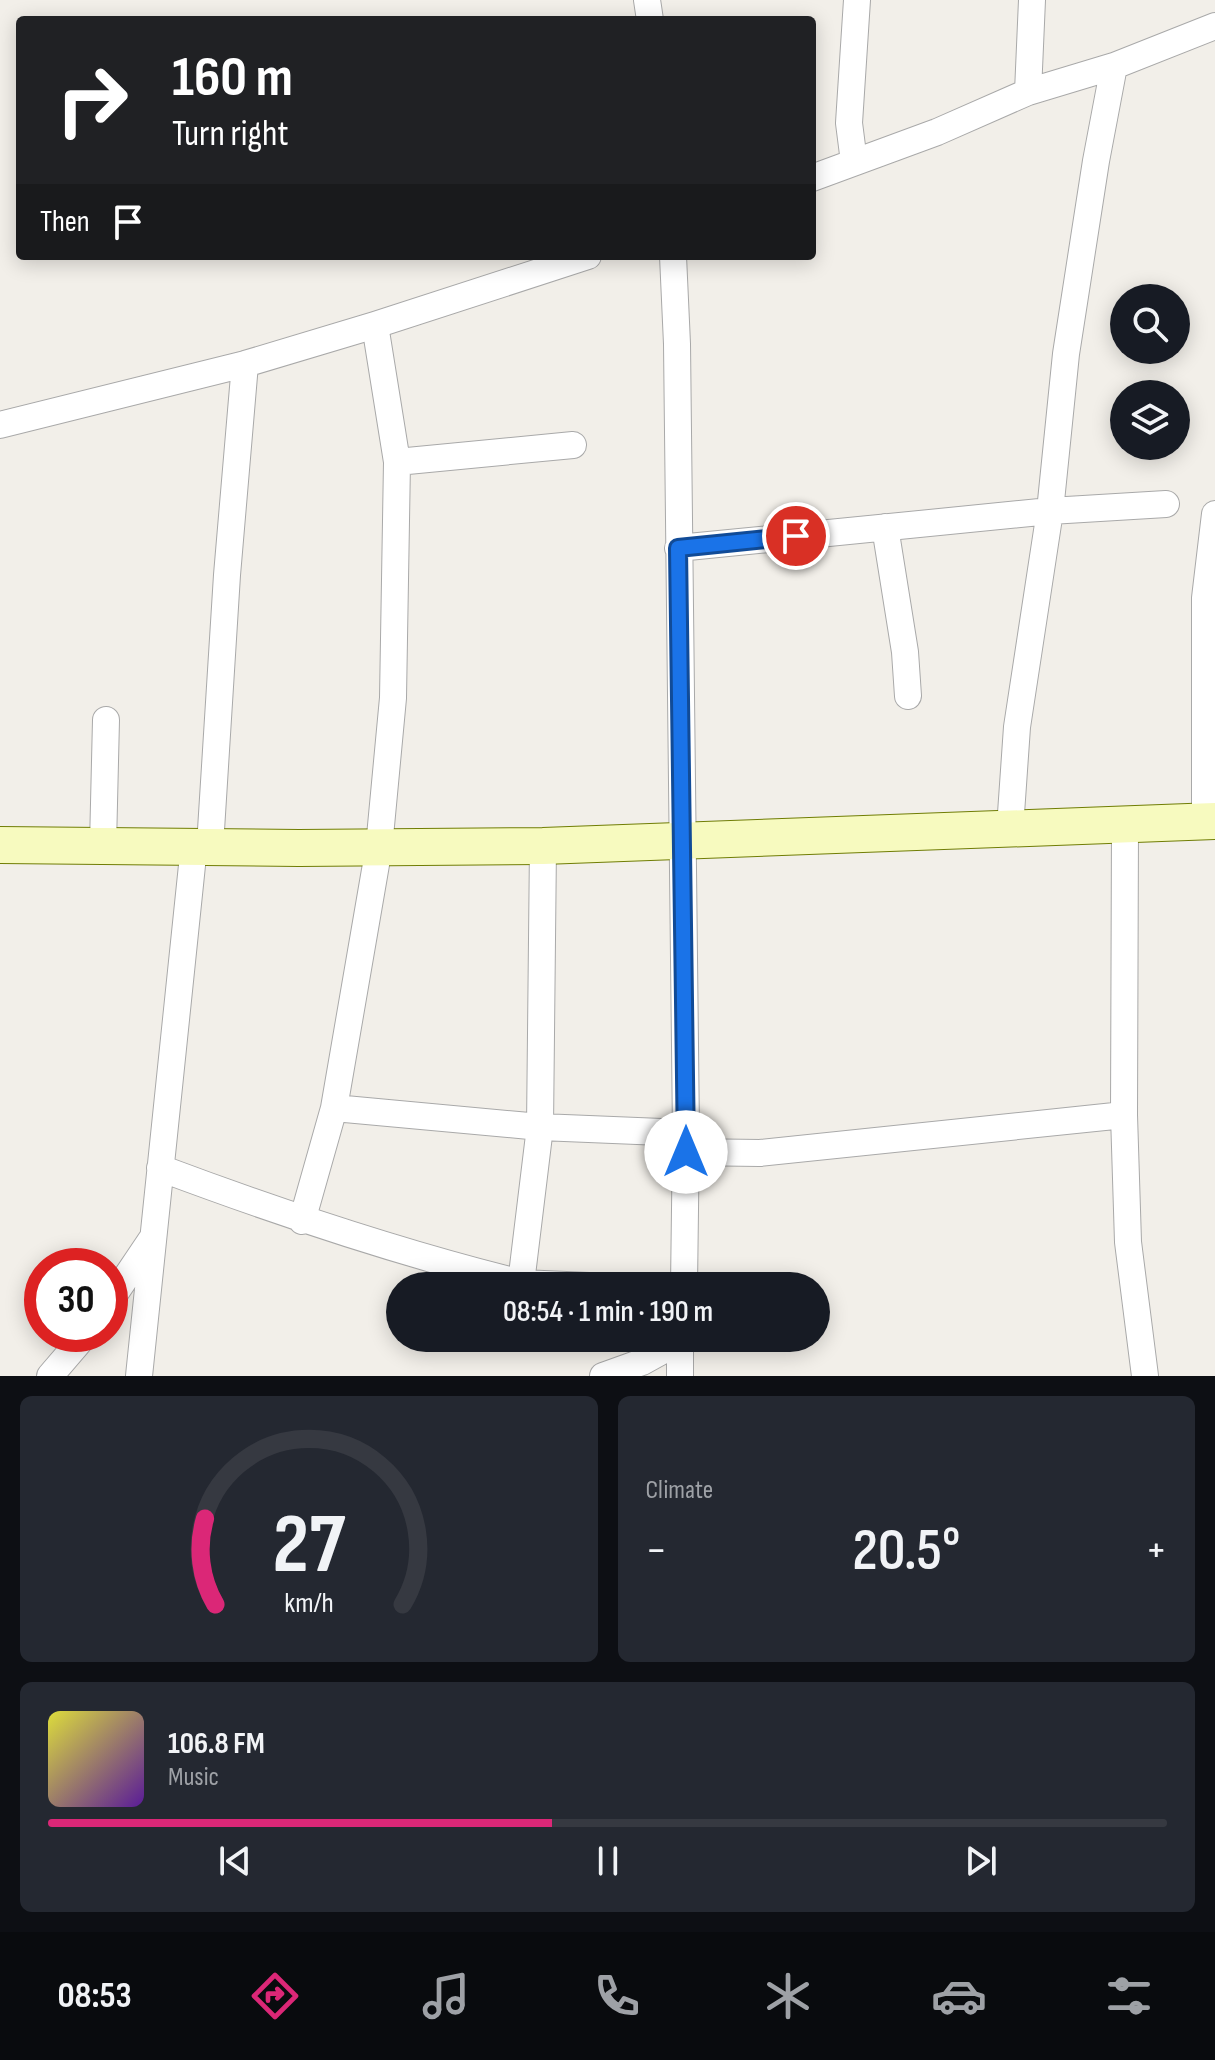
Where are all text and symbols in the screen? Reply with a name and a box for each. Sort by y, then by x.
text: 160 m [172,45,293,112]
icon: right [40,48,144,152]
text: Turn right [172,113,289,156]
icon: arrive [106,200,150,244]
text: Then [40,204,90,240]
map controls [1110,284,1190,460]
button: search [1110,284,1190,364]
button: layers [1110,380,1190,460]
pin [762,502,830,570]
icon: arrive [774,514,818,558]
position arrow [644,1110,728,1194]
speed limit sign: 30 [24,1248,128,1352]
text: 08:54 · 1 min · 190 m [503,1294,713,1330]
text: Climate [646,1475,713,1506]
text: 27 [272,1496,346,1596]
text: 20.5° [852,1515,960,1587]
text: − [646,1524,667,1577]
text: + [1145,1524,1167,1577]
text: km/h [284,1586,333,1621]
text: 106.8 FM [168,1726,265,1762]
text: Music [168,1762,219,1793]
icon: previous [213,1839,257,1883]
icon: pause [586,1839,630,1883]
icon: next [959,1839,1003,1883]
icon: directions [247,1968,303,2024]
icon: music [418,1968,474,2024]
icon: phone [589,1968,645,2024]
icon: climate [760,1968,816,2024]
icon: car [931,1968,987,2024]
icon: filters [1101,1968,1157,2024]
text: 08:53 [57,1975,132,2018]

